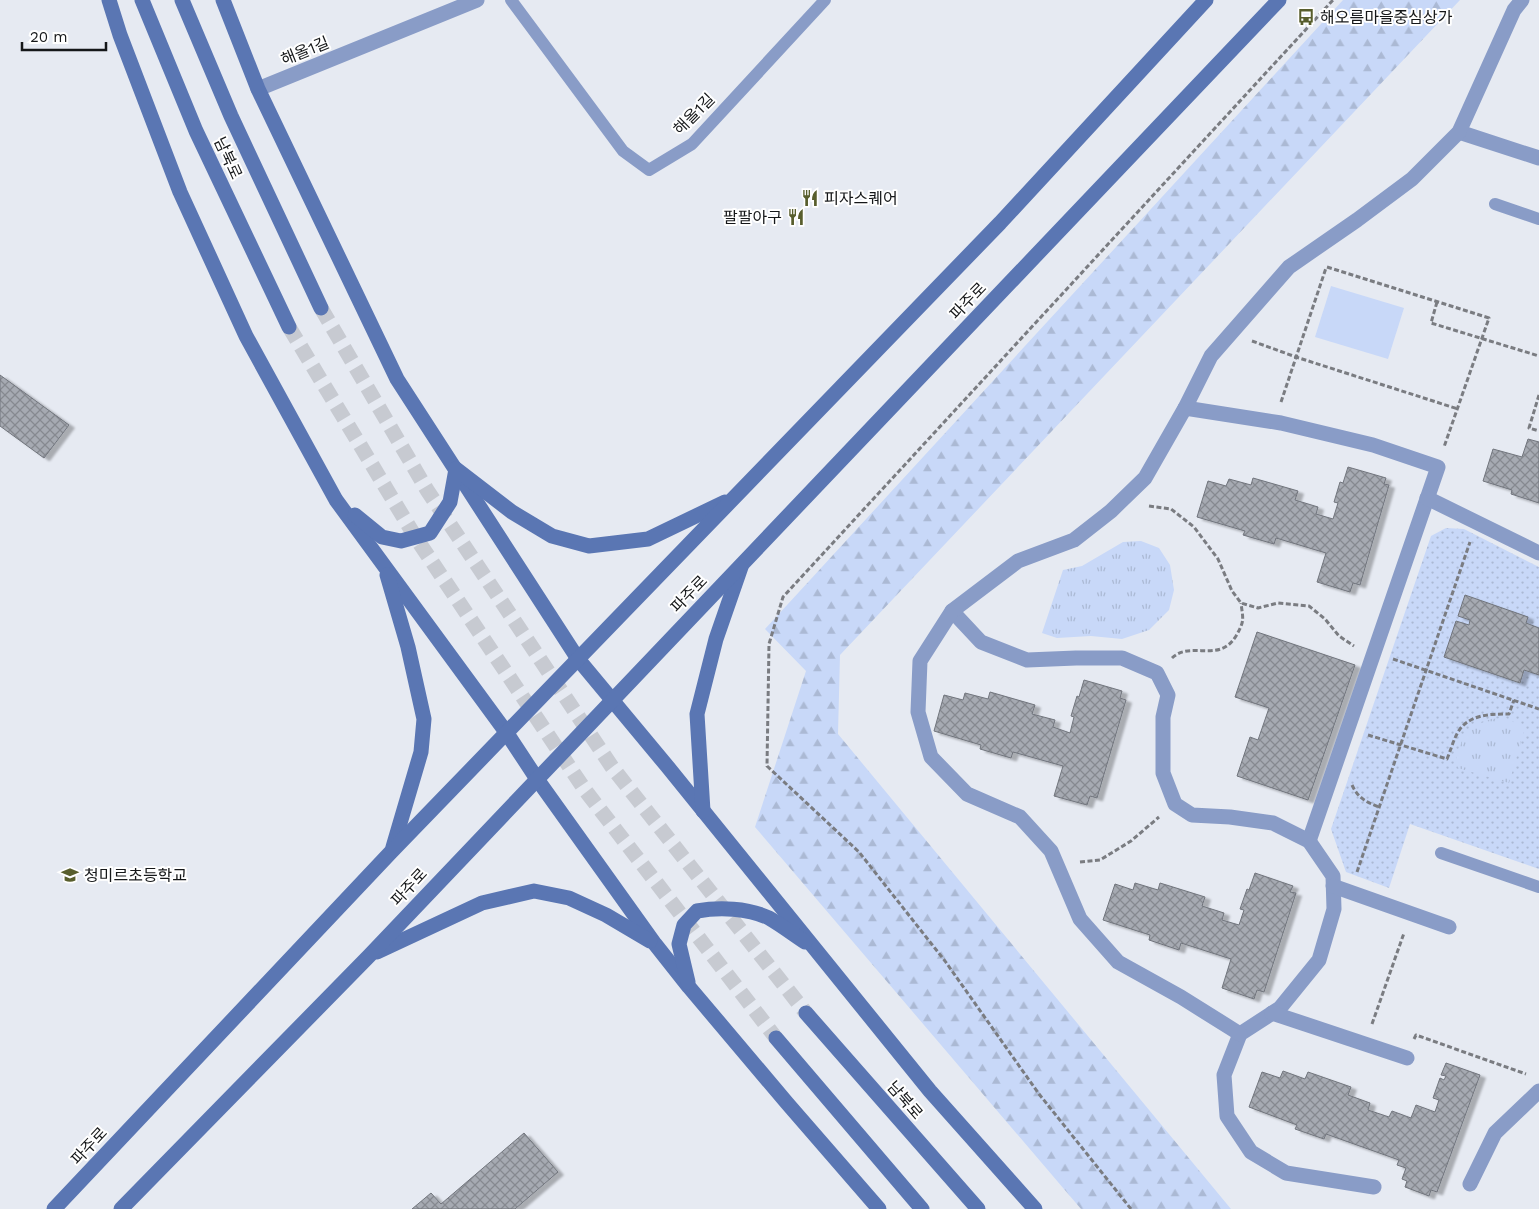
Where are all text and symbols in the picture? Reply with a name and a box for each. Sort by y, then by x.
bus stop icon: 해오름마을중심상가 [1296,7,1316,27]
place label: 해오름마을중심상가 [1320,8,1453,27]
scale bar [22,20,106,52]
text: 20 m [30,28,68,46]
street label: 해올1길 [278,33,332,69]
street label: 해올1길 [669,89,719,139]
street label: 남북로 [210,134,246,182]
restaurant icon: 피자스퀘어 [800,188,820,208]
place label: 피자스퀘어 [824,189,898,208]
restaurant icon: 팔팔아구 [786,207,806,227]
place label: 팔팔아구 [723,208,782,227]
street label: 파주로 [946,278,990,323]
street label: 파주로 [667,571,711,616]
street label: 파주로 [387,864,431,910]
school or university icon: 청미르초등학교 [60,865,80,885]
place label: 청미르초등학교 [84,866,187,885]
street label: 남북로 [883,1077,927,1123]
street label: 파주로 [67,1123,111,1169]

